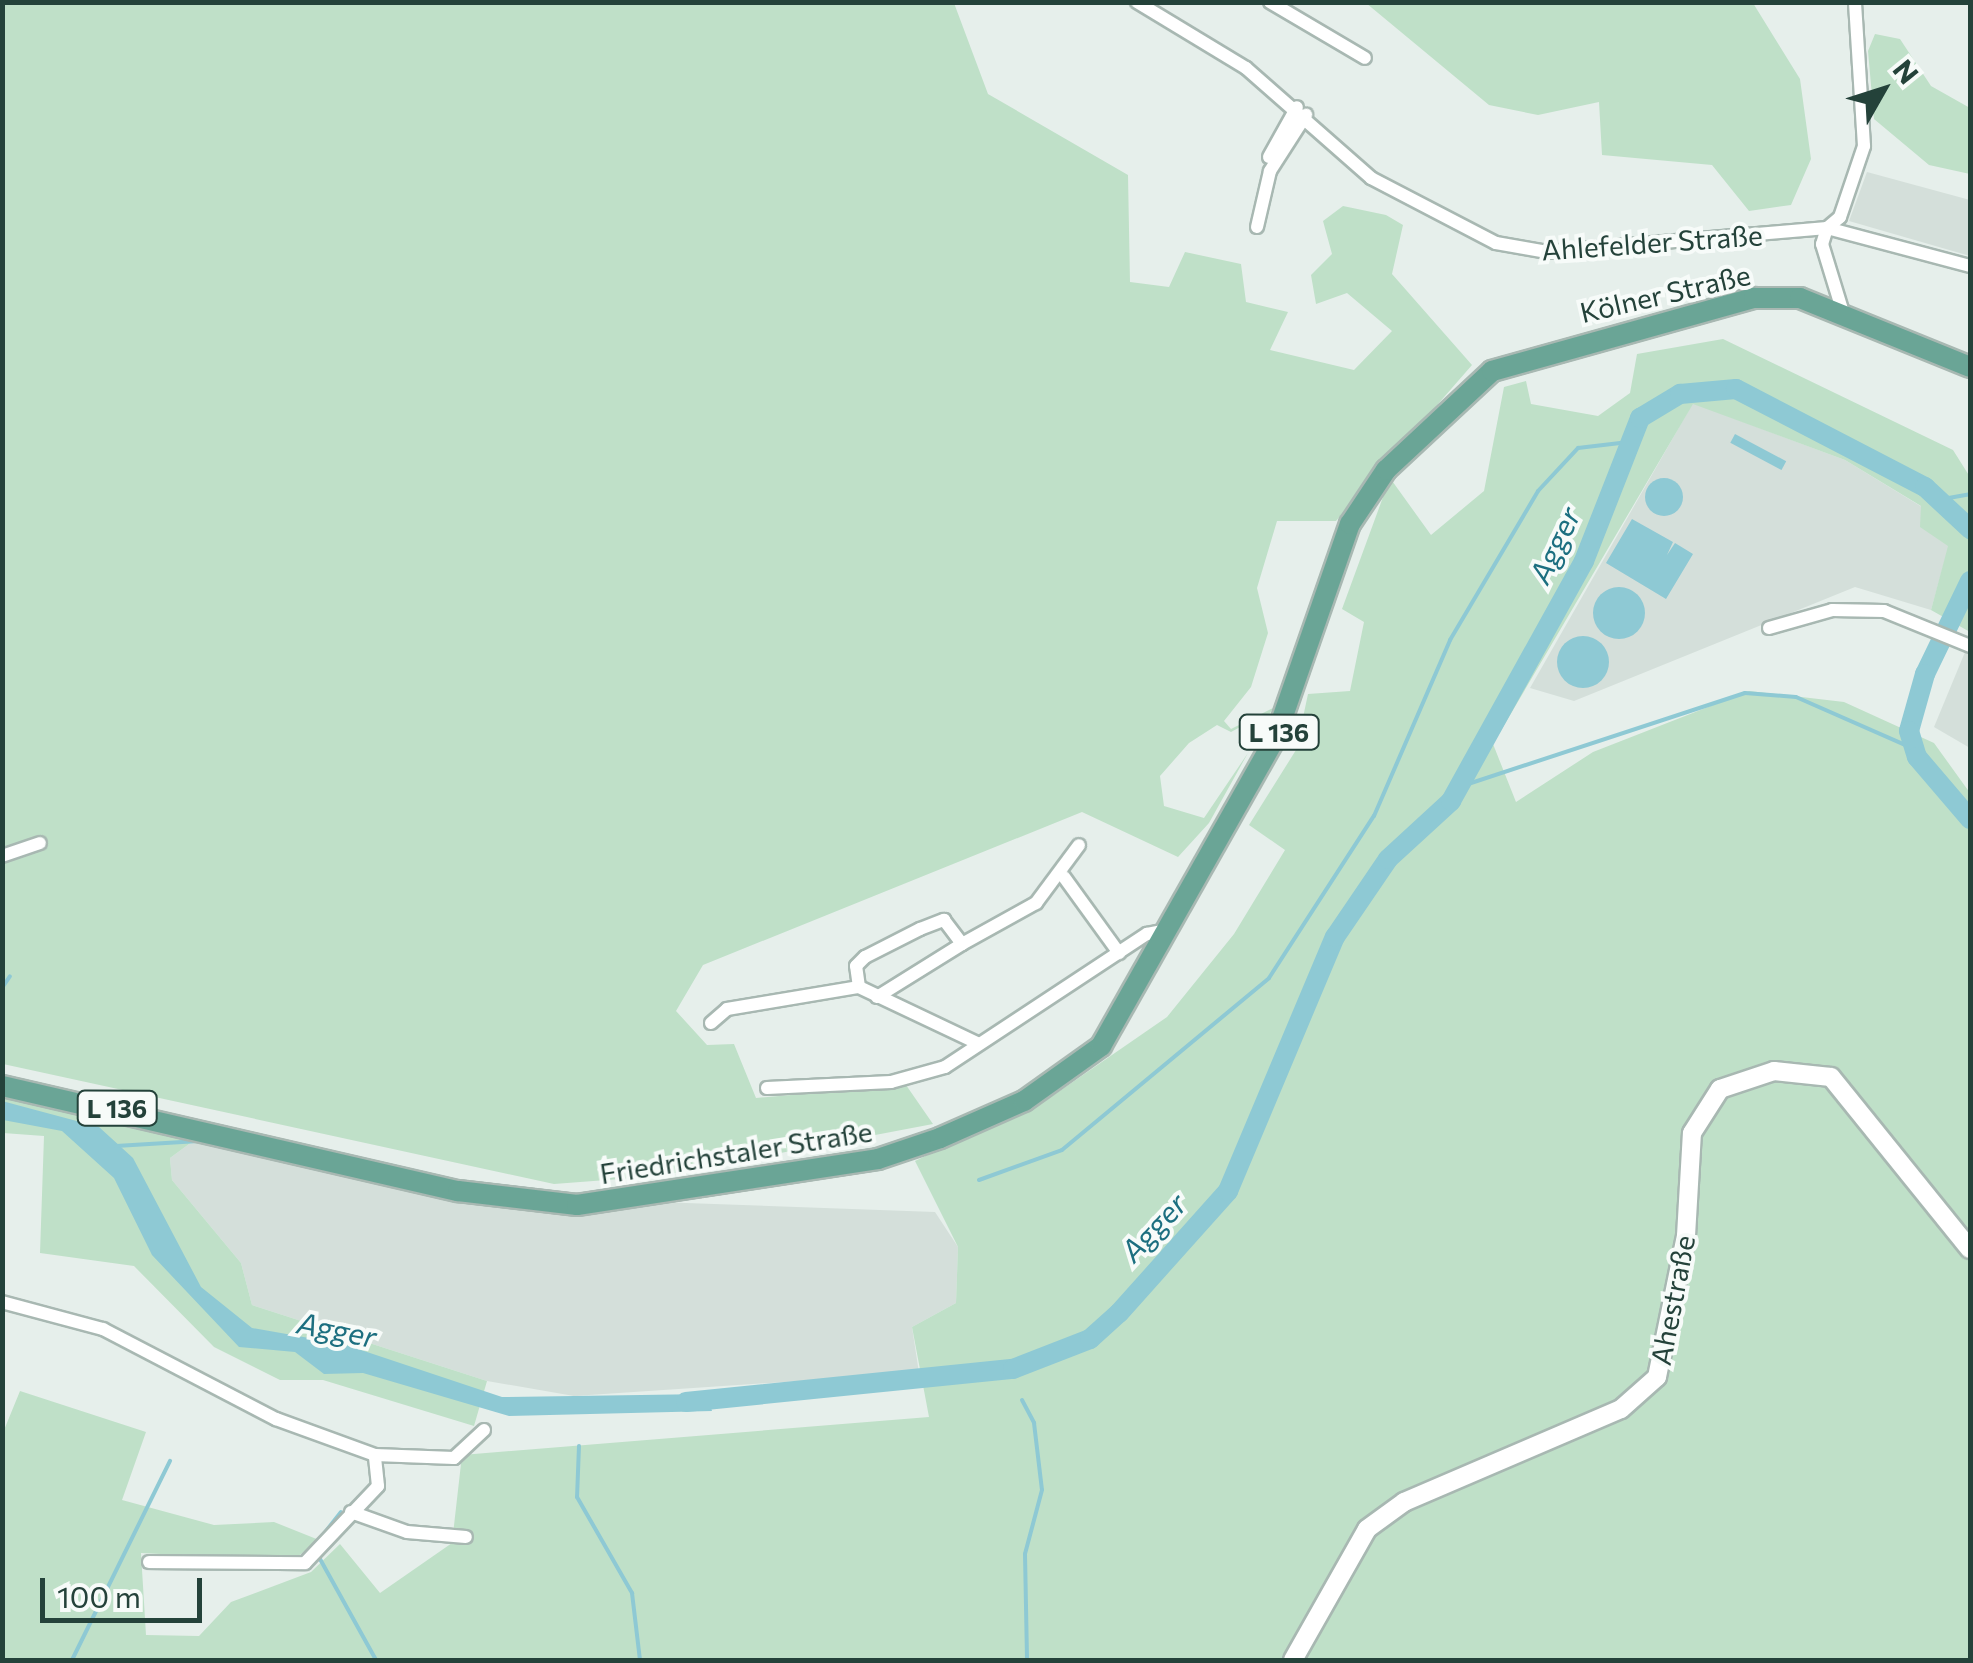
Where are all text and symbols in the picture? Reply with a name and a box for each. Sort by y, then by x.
north arrow [1833,40,1933,140]
text: N [1886,52,1926,90]
street label: Ahlefelder Straße [1540,218,1764,266]
street label: Kölner Straße [1576,257,1754,329]
water label: Agger [1521,501,1587,589]
road number: L 136 [1236,712,1322,752]
road number: L 136 [74,1088,160,1128]
street label: Friedrichstaler Straße [597,1114,875,1190]
water label: Agger [1113,1185,1193,1269]
street label: Ahestraße [1643,1232,1701,1368]
water label: Agger [294,1304,380,1354]
scale bar [45,1558,208,1620]
text: 100 m [57,1577,141,1614]

